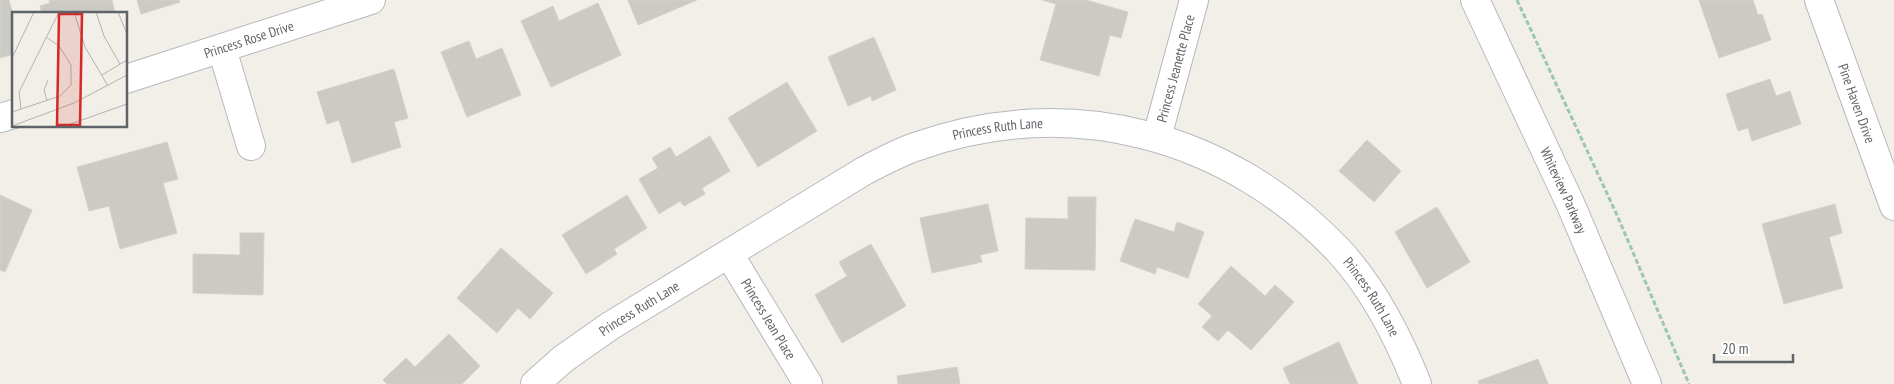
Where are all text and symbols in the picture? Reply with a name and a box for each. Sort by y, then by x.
inset map [12,12,128,128]
street label: Princess Jeanette Place [1152,12,1199,124]
street label: Princess Rose Drive [202,16,296,62]
street label: Pine Haven Drive [1834,61,1879,146]
street label: Princess Ruth Lane [951,114,1043,144]
street label: Whiteview Parkway [1536,144,1591,237]
street label: Princess Ruth Lane [1339,253,1404,340]
street label: Princess Jean Place [737,275,800,363]
street label: Princess Ruth Lane [595,277,683,340]
scale bar [1714,332,1793,364]
text: 20 m [1722,339,1748,358]

